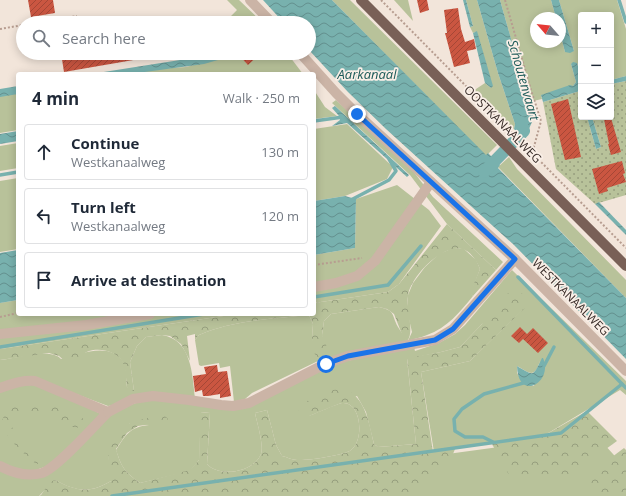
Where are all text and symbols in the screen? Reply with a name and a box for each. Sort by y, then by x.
north arrow [530,12,566,48]
map controls [578,12,614,120]
button: + [578,12,614,48]
search box [16,16,316,60]
icon: search [30,27,52,49]
text: Search here [62,28,146,48]
water label: Schoutenvaart [504,38,544,123]
button: − [578,48,614,84]
water label: Aarkanaal [337,65,397,83]
street label: OOSTKANAALWEG [460,81,546,167]
button: layers [578,84,614,120]
text: 4 min [32,87,79,110]
text: Walk · 250 m [223,89,300,107]
route end [348,105,366,123]
text: Continue [71,133,139,153]
icon: ahead [33,141,55,163]
text: 130 m [261,143,299,161]
text: Westkanaalweg [71,153,165,171]
text: Turn left [71,197,136,217]
icon: left [33,205,55,227]
text: 120 m [261,207,299,225]
text: Westkanaalweg [71,217,165,235]
street label: WESTKANAALWEG [529,255,613,339]
icon: arrive [33,269,55,291]
text: Arrive at destination [71,270,226,290]
route start [317,355,335,373]

